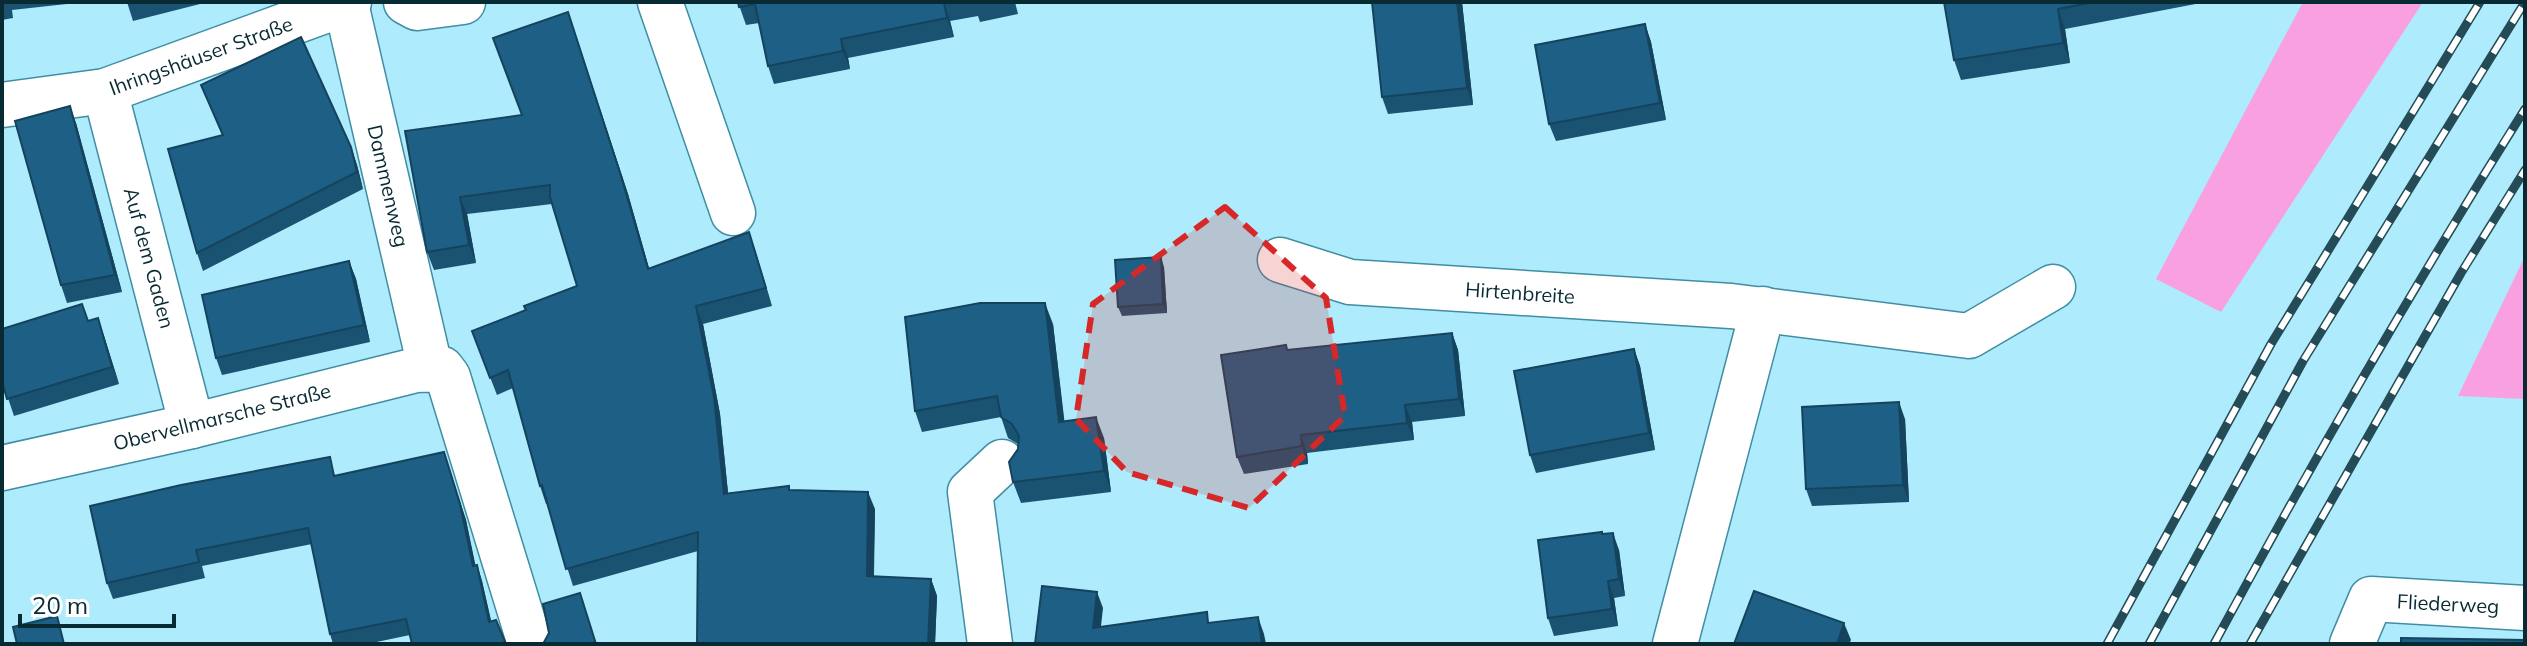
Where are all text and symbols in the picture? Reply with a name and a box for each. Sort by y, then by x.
street label: Ihringshäuser Straße [106,11,296,100]
street label: Dammenweg [362,122,415,249]
street label: Auf dem Gaden [119,185,180,331]
street label: Hirtenbreite [1464,276,1576,309]
street label: Obervellmarsche Straße [110,377,333,456]
scale bar [20,578,174,628]
street label: Fliederweg [2396,588,2500,619]
text: 20 m [32,590,88,620]

